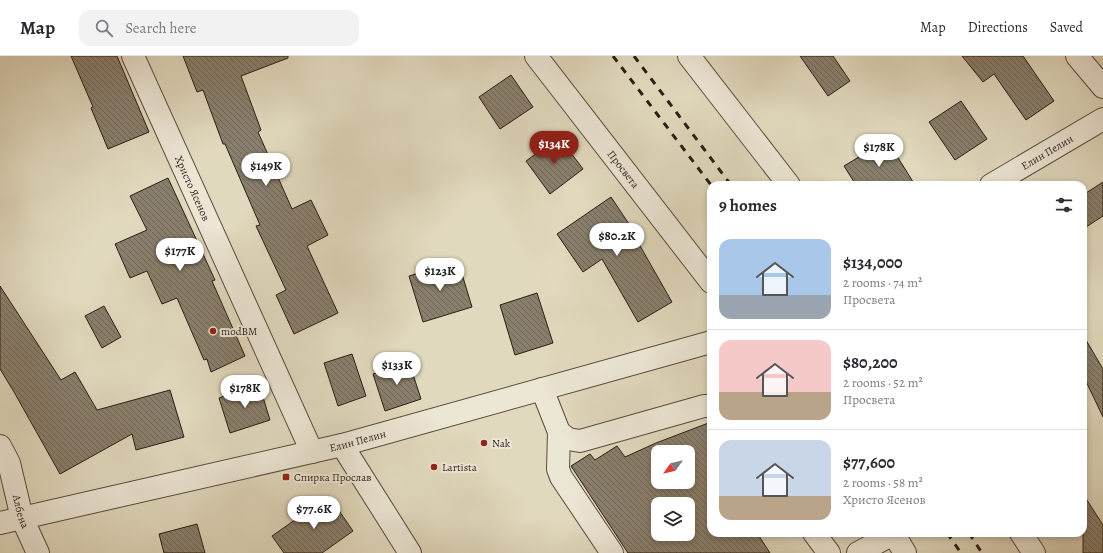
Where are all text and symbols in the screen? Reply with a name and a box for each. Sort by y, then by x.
search box [79,10,359,46]
text: Map [20,15,55,41]
icon: search [93,17,115,39]
text: Search here [125,18,197,38]
text: Map [920,18,946,37]
text: Directions [968,18,1028,37]
text: Saved [1050,18,1083,37]
pin: $134K [526,131,582,165]
street label: Елин Пелин [1018,131,1076,173]
pin: $178K [851,134,907,168]
text: $134K [539,135,569,152]
text: $178K [863,138,895,155]
street label: Просвета [604,147,644,192]
street label: Христо Ясенов [171,153,214,223]
pin: $149K [238,153,294,187]
text: $149K [250,157,282,174]
text: 9 homes [719,194,777,217]
icon: filters [1053,194,1075,216]
pin: $80.2K [584,223,650,257]
text: $80.2K [598,227,636,244]
pin: $177K [152,238,208,272]
text: $177K [165,242,195,259]
text: $134,000 [843,251,903,274]
icon: home [751,255,799,303]
pin: $123K [412,258,468,292]
text: $123K [424,262,456,279]
text: 2 rooms · 74 m² [843,274,922,291]
text: Просвета [843,291,895,308]
place label: modBM [221,324,257,339]
marker: modBM [208,326,218,336]
text: $80,200 [843,351,898,374]
pin: $133K [369,352,425,386]
text: $133K [382,356,412,373]
icon: home [751,356,799,404]
text: 2 rooms · 52 m² [843,374,923,391]
pin: $178K [217,375,273,409]
text: $178K [229,379,261,396]
text: Просвета [843,391,895,408]
street label: Елин Пелин [328,426,388,455]
place label: Nak [492,436,511,451]
marker: Nak [479,438,489,448]
north arrow [651,445,695,489]
map controls [651,445,695,541]
text: $77,600 [843,451,895,474]
icon: home [751,456,799,504]
place label: Lartista [442,460,478,475]
marker: Lartista [429,462,439,472]
place label: Спирка Прослав [294,470,372,485]
marker: Спирка Прослав [281,472,291,482]
text: 2 rooms · 58 m² [843,474,923,491]
text: Христо Ясенов [843,491,926,508]
street label: Албена [9,492,34,531]
pin: $77.6K [281,496,347,530]
button: layers [651,497,695,541]
text: $77.6K [296,500,332,517]

